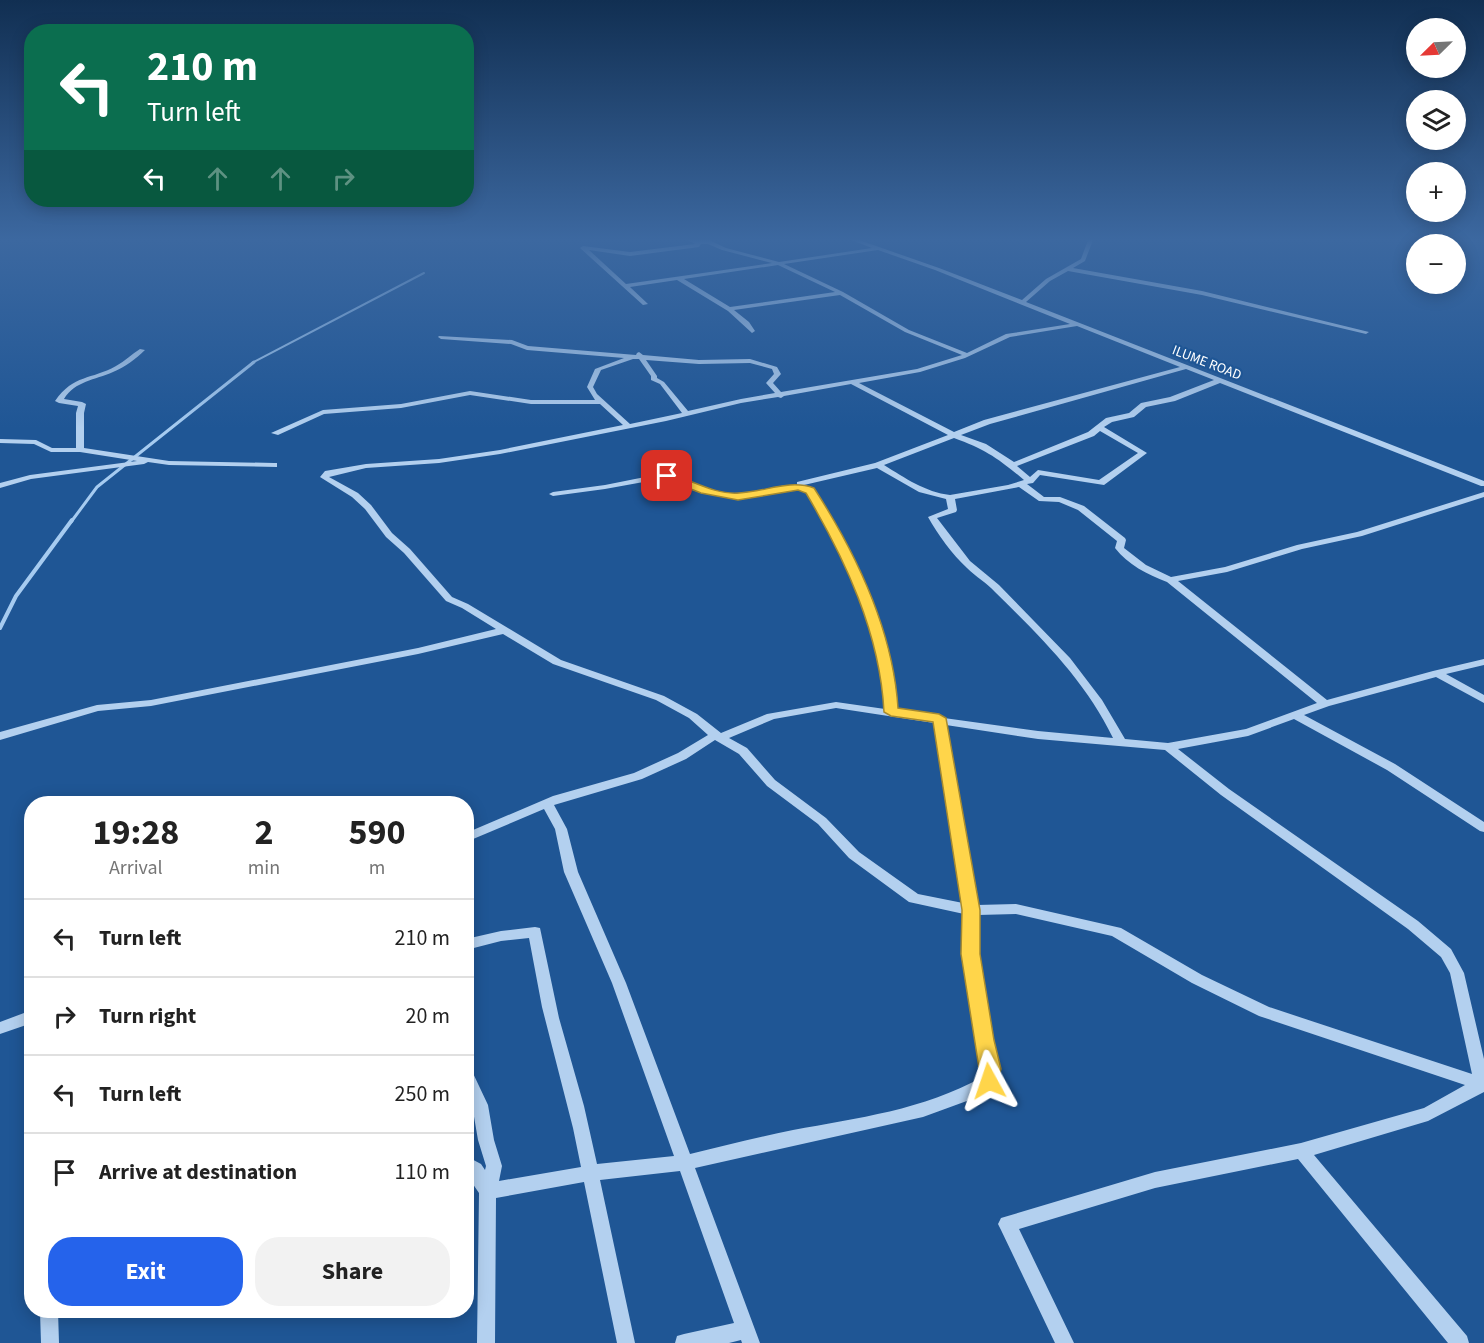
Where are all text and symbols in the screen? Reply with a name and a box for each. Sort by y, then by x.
north arrow [1406,18,1466,78]
map controls [1406,18,1466,294]
text: 210 m [147,37,258,97]
icon: left [48,48,126,126]
button: layers [1406,90,1466,150]
text: Turn left [147,93,241,132]
icon: left [138,162,171,195]
icon: ahead [201,162,234,195]
icon: ahead [264,162,297,195]
icon: right [327,162,360,195]
button: + [1406,162,1466,222]
button: − [1406,234,1466,294]
street label: ILUME ROAD [1169,341,1244,385]
pin [641,450,692,501]
icon: arrive [650,459,683,492]
text: 19:28 [92,807,179,858]
text: 2 [254,807,273,858]
text: 590 [349,807,406,858]
text: Arrival [109,854,163,882]
text: min [248,854,280,882]
text: m [369,854,385,882]
icon: left [48,922,81,955]
text: Turn left [99,922,181,954]
text: 210 m [395,922,450,954]
icon: right [48,1000,81,1033]
text: Turn right [99,1000,196,1032]
text: 20 m [405,1000,450,1032]
position arrow [957,1049,1021,1113]
icon: left [48,1078,81,1111]
text: Turn left [99,1078,181,1110]
text: 250 m [395,1078,450,1110]
icon: arrive [48,1156,81,1189]
text: Arrive at destination [99,1156,297,1188]
text: 110 m [395,1156,450,1188]
button: Exit [48,1237,243,1306]
button: Share [255,1237,450,1306]

